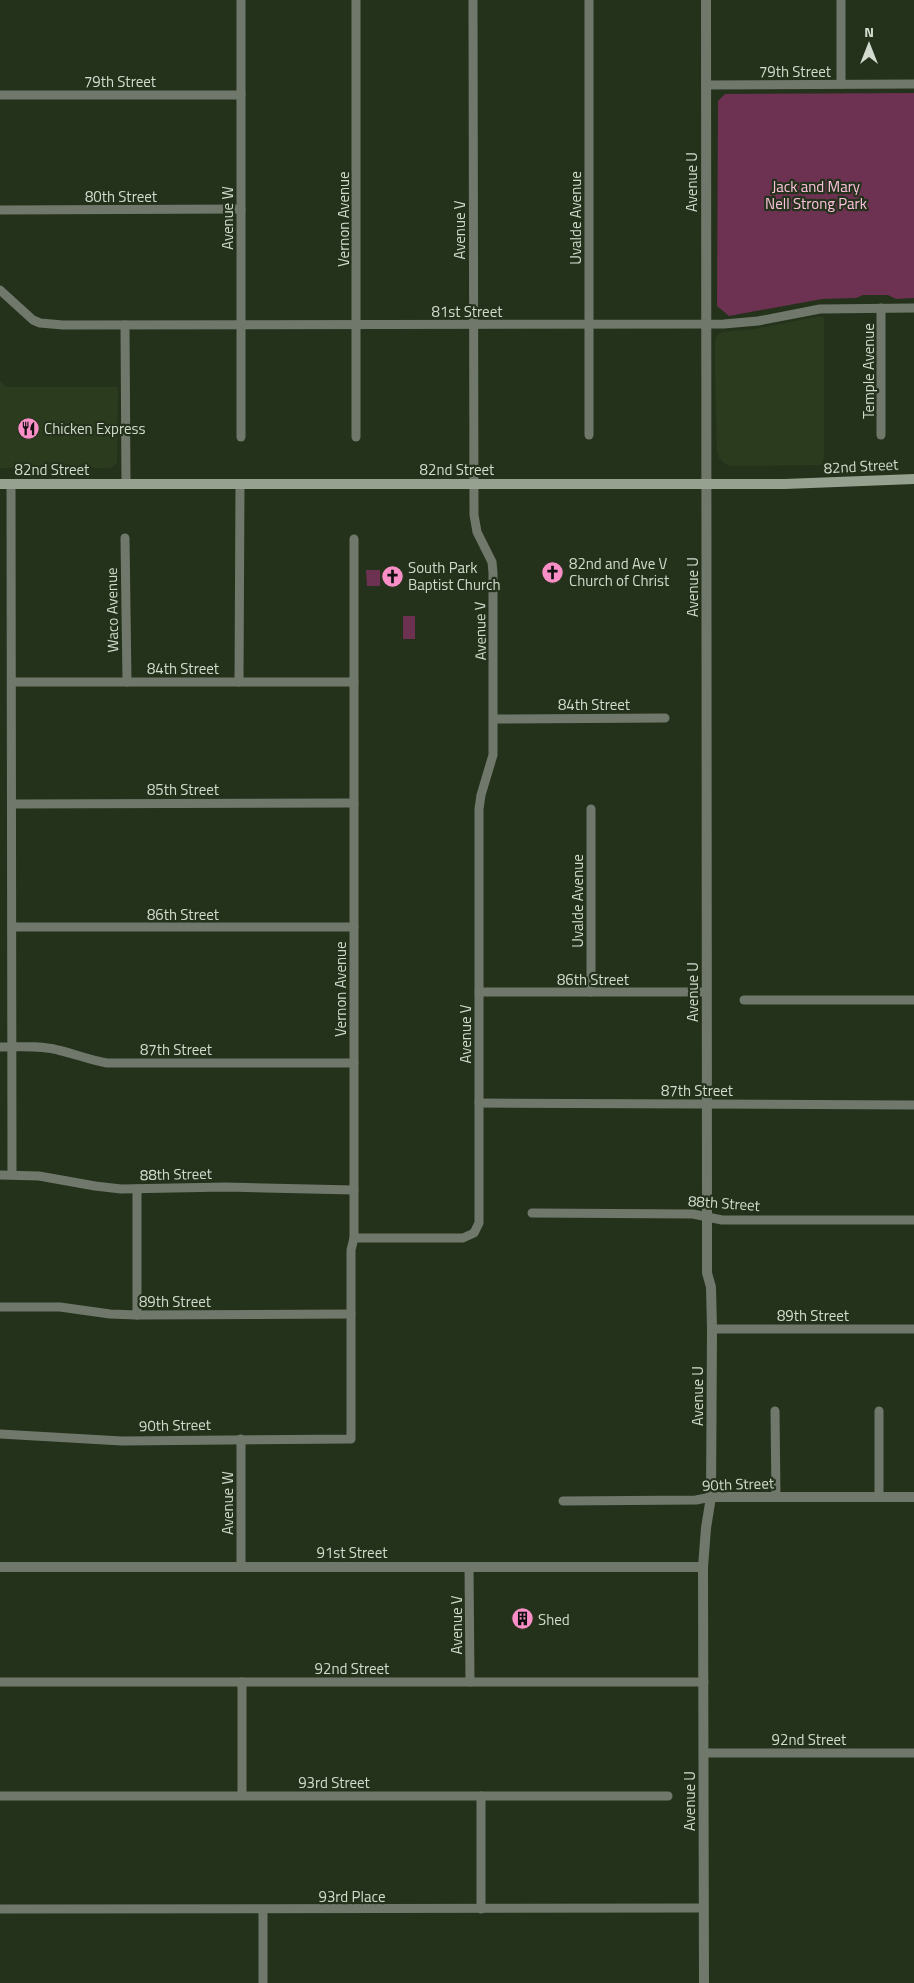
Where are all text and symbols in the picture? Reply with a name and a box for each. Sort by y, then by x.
north arrow [844,20,894,70]
text: N [864,21,874,42]
street label: 79th Street [759,60,832,83]
street label: 79th Street [84,70,157,93]
street label: Avenue U [680,152,703,212]
street label: Vernon Avenue [332,171,355,267]
street label: Uvalde Avenue [564,171,587,265]
park label: Jack and Mary Nell Strong Park [765,175,867,215]
street label: 80th Street [85,185,158,208]
street label: Avenue W [216,186,239,250]
street label: Avenue V [448,200,471,259]
street label: 81st Street [431,300,503,323]
street label: Temple Avenue [857,323,880,419]
restaurant icon: Chicken Express [16,416,40,440]
place label: Chicken Express [44,417,146,440]
street label: 82nd Street [823,453,900,479]
street label: 82nd Street [15,458,90,481]
street label: 82nd Street [420,458,495,481]
place label: 82nd and Ave V Church of Christ [569,552,670,592]
place label: South Park Baptist Church [408,556,501,596]
street label: Avenue U [681,557,704,617]
church icon: 82nd and Ave V Church of Christ [541,560,565,584]
church icon: South Park Baptist Church [380,564,404,588]
street label: Waco Avenue [100,567,124,653]
street label: Avenue V [468,601,492,661]
street label: 84th Street [147,657,220,680]
street label: 84th Street [558,693,631,716]
street label: 85th Street [147,778,220,801]
street label: Uvalde Avenue [566,854,589,948]
street label: 86th Street [147,903,220,926]
street label: Vernon Avenue [329,941,352,1037]
street label: Avenue U [681,962,704,1022]
street label: 86th Street [557,968,630,991]
street label: Avenue V [454,1004,477,1063]
street label: 87th Street [140,1038,213,1061]
street label: 87th Street [661,1079,734,1102]
street label: 88th Street [140,1162,213,1186]
street label: 88th Street [687,1189,761,1217]
street label: 89th Street [139,1290,212,1313]
street label: 89th Street [777,1304,850,1327]
street label: Avenue U [686,1366,709,1426]
street label: 90th Street [139,1413,212,1437]
street label: Avenue W [216,1471,239,1535]
street label: 90th Street [702,1471,775,1497]
street label: 91st Street [316,1541,388,1564]
street label: Avenue V [445,1595,468,1654]
building icon: Shed [510,1607,534,1631]
place label: Shed [538,1608,570,1631]
street label: 92nd Street [315,1657,390,1680]
street label: 92nd Street [772,1728,847,1751]
street label: 93rd Street [298,1771,371,1794]
street label: Avenue U [678,1771,701,1831]
street label: 93rd Place [319,1885,385,1908]

